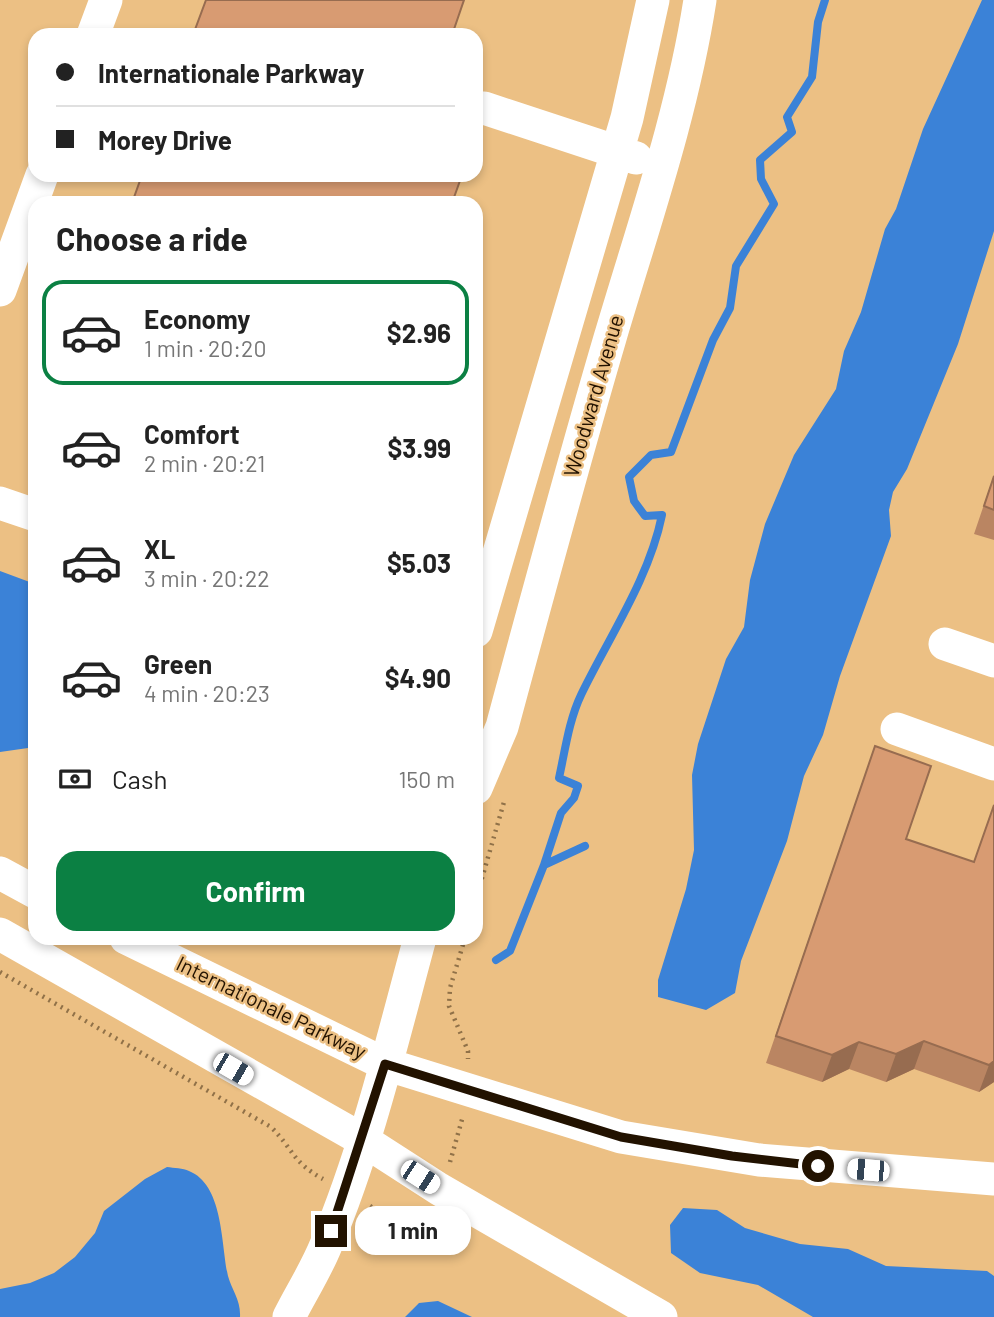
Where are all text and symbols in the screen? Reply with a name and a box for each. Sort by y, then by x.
text: Internationale Parkway [98,57,364,88]
text: Morey Drive [98,124,232,155]
text: Choose a ride [56,219,248,257]
icon: car [60,301,123,364]
text: Economy [144,303,250,334]
street label: Woodward Avenue [557,312,628,479]
text: $2.96 [387,317,451,348]
text: 1 min · 20:20 [144,334,266,362]
icon: car [60,416,123,479]
text: Comfort [144,418,240,449]
text: $3.99 [387,432,451,463]
text: 2 min · 20:21 [144,449,265,477]
icon: car [60,531,123,594]
text: XL [144,533,175,564]
text: $5.03 [387,547,451,578]
text: 3 min · 20:22 [144,564,270,592]
icon: car [60,646,123,709]
text: Green [144,648,212,679]
text: $4.90 [385,662,451,693]
text: 4 min · 20:23 [144,679,270,707]
icon: cash [56,760,94,798]
text: Cash [112,763,167,794]
text: 150 m [399,765,455,793]
button: Confirm [56,851,455,931]
street label: Internationale Parkway [173,950,371,1064]
car [210,1049,257,1089]
route start [802,1150,834,1182]
car [397,1157,444,1197]
car [847,1158,890,1182]
callout: 1 min [356,1206,471,1256]
route end [315,1215,347,1247]
text: 1 min [388,1216,438,1244]

